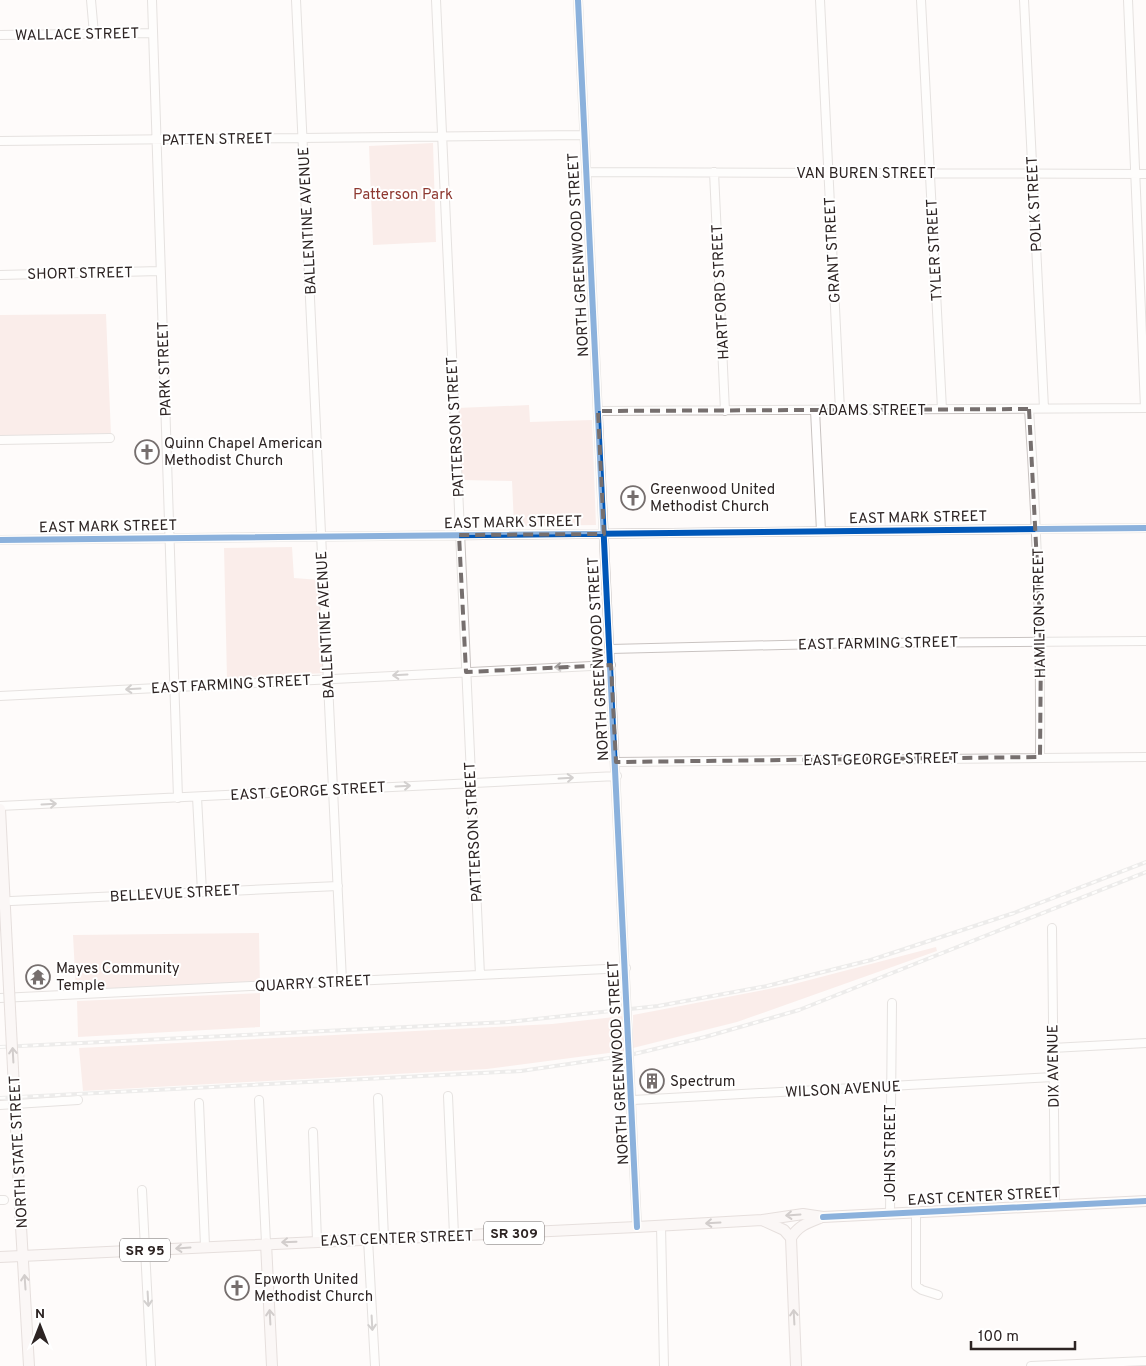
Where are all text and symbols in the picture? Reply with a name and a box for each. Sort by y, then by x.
street label: WALLACE STREET [15,25,139,46]
street label: PATTEN STREET [161,130,273,151]
street label: BALLENTINE AVENUE [295,147,322,295]
street label: NORTH GREENWOOD STREET [565,152,594,358]
street label: POLK STREET [1023,155,1047,252]
street label: VAN BUREN STREET [796,165,936,184]
park label: Patterson Park [353,186,453,205]
street label: GRANT STREET [821,196,846,303]
street label: TYLER STREET [923,198,948,302]
street label: HARTFORD STREET [708,224,735,360]
street label: SHORT STREET [27,264,133,285]
street label: PARK STREET [154,321,177,417]
street label: PATTERSON STREET [443,356,470,498]
street label: ADAMS STREET [818,402,926,421]
place label: Quinn Chapel American Methodist Church [164,435,323,471]
church icon: Quinn Chapel American Methodist Church [134,439,160,465]
place label: Greenwood United Methodist Church [650,481,775,517]
church icon: Greenwood United Methodist Church [620,485,646,511]
street label: EAST MARK STREET [849,508,987,529]
street label: EAST MARK STREET [444,513,582,534]
street label: EAST MARK STREET [39,517,177,538]
street label: HAMILTON STREET [1030,548,1051,678]
street label: BALLENTINE AVENUE [313,551,340,699]
street label: NORTH GREENWOOD STREET [585,556,614,762]
street label: EAST FARMING STREET [798,634,958,655]
one-way arrow [554,663,570,672]
one-way arrow [392,671,408,680]
street label: EAST FARMING STREET [151,672,312,699]
one-way arrow [125,685,141,694]
street label: EAST GEORGE STREET [803,750,959,771]
street label: PATTERSON STREET [461,761,488,903]
one-way arrow [557,774,573,783]
street label: EAST GEORGE STREET [230,779,386,806]
one-way arrow [395,782,411,791]
one-way arrow [40,799,56,809]
street label: BELLEVUE STREET [109,882,241,907]
place label: Mayes Community Temple [56,960,180,996]
street label: NORTH GREENWOOD STREET [605,960,634,1166]
temple icon: Mayes Community Temple [25,964,51,990]
street label: QUARRY STREET [254,972,372,997]
street label: DIX AVENUE [1044,1024,1065,1108]
one-way arrow [8,1048,17,1064]
building icon: Spectrum [639,1068,665,1094]
place label: Spectrum [670,1073,735,1092]
street label: NORTH STATE STREET [6,1075,33,1229]
street label: WILSON AVENUE [785,1078,901,1103]
street label: JOHN STREET [882,1104,901,1202]
street label: EAST CENTER STREET [907,1184,1061,1211]
one-way arrow [785,1210,801,1220]
one-way arrow [705,1218,721,1227]
road number: SR 309 [484,1222,544,1244]
street label: EAST CENTER STREET [320,1227,474,1252]
road number: SR 95 [120,1238,170,1262]
one-way arrow [281,1238,297,1247]
one-way arrow [175,1243,191,1252]
place label: Epworth United Methodist Church [254,1271,373,1307]
one-way arrow [20,1275,29,1291]
church icon: Epworth United Methodist Church [224,1275,250,1301]
one-way arrow [143,1290,152,1306]
north arrow [15,1301,65,1351]
text: N [35,1306,45,1323]
one-way arrow [265,1310,275,1326]
one-way arrow [789,1310,798,1326]
one-way arrow [367,1314,377,1330]
scale bar [971,1318,1075,1350]
text: 100 m [978,1328,1019,1347]

